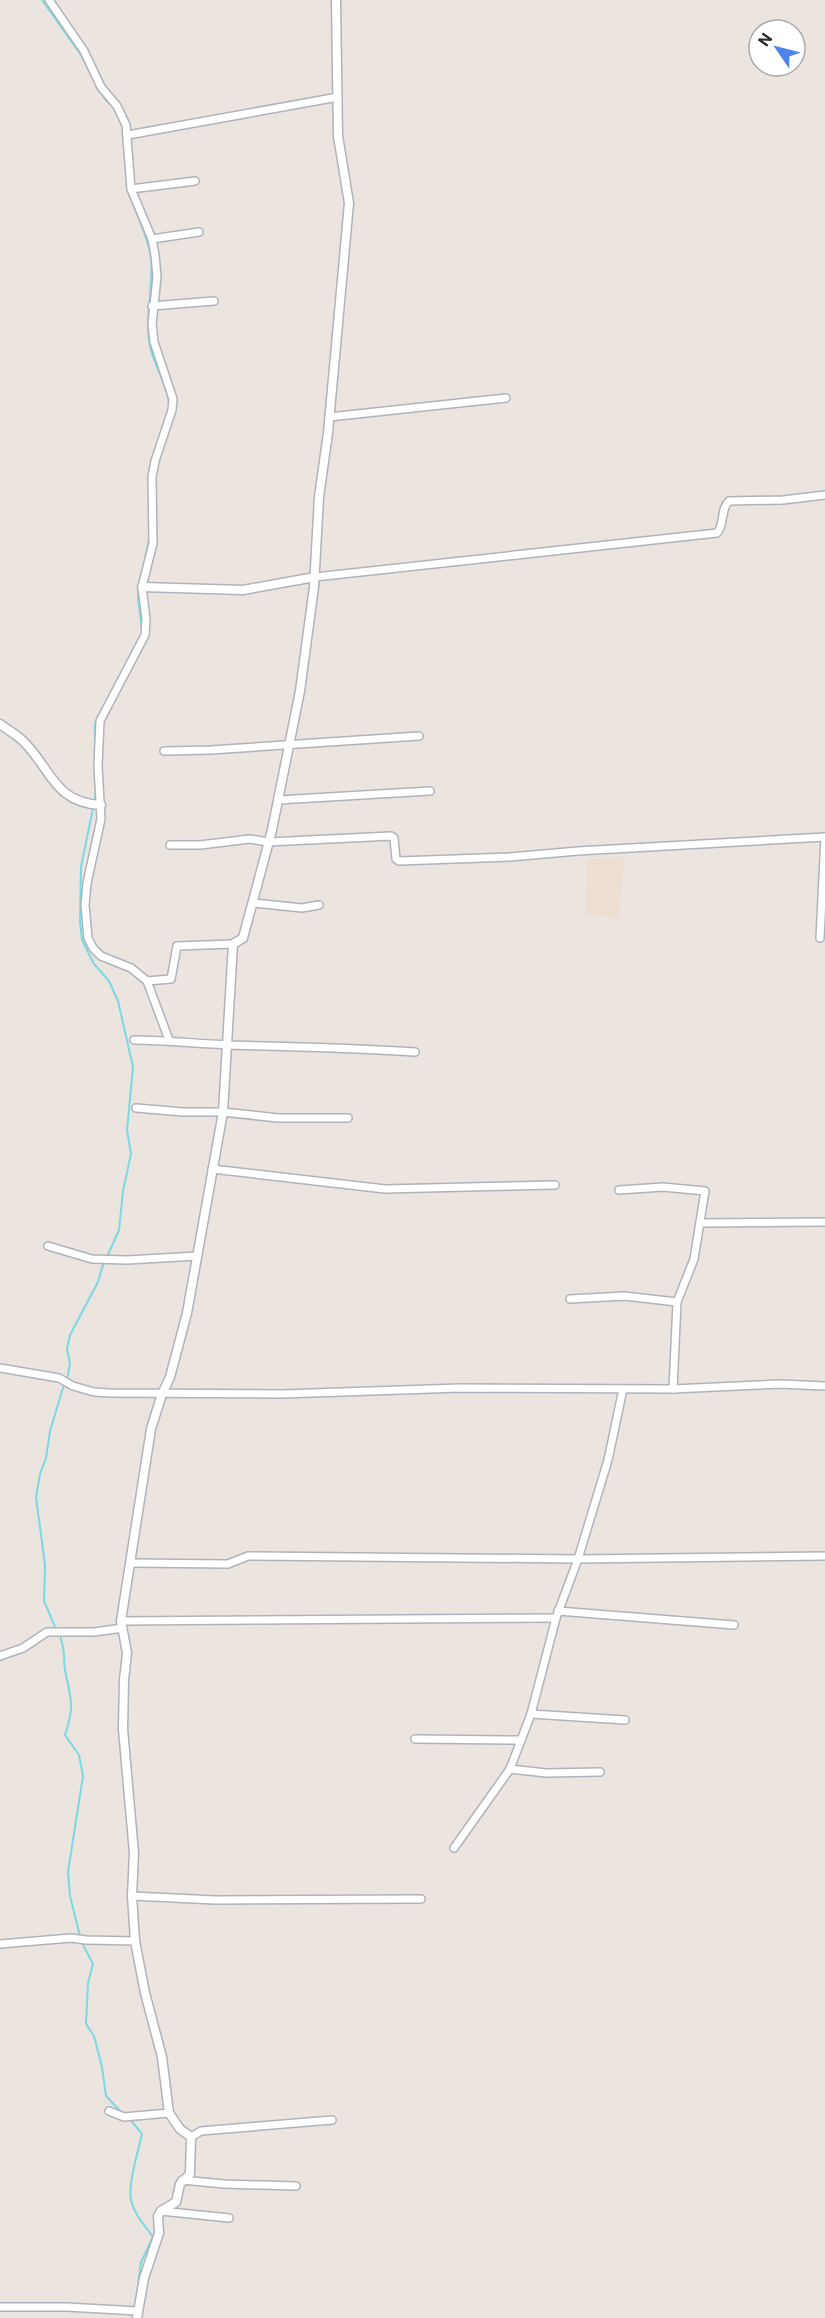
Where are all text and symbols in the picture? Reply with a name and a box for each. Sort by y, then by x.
north arrow [747,18,807,78]
text: N [754,30,776,50]

